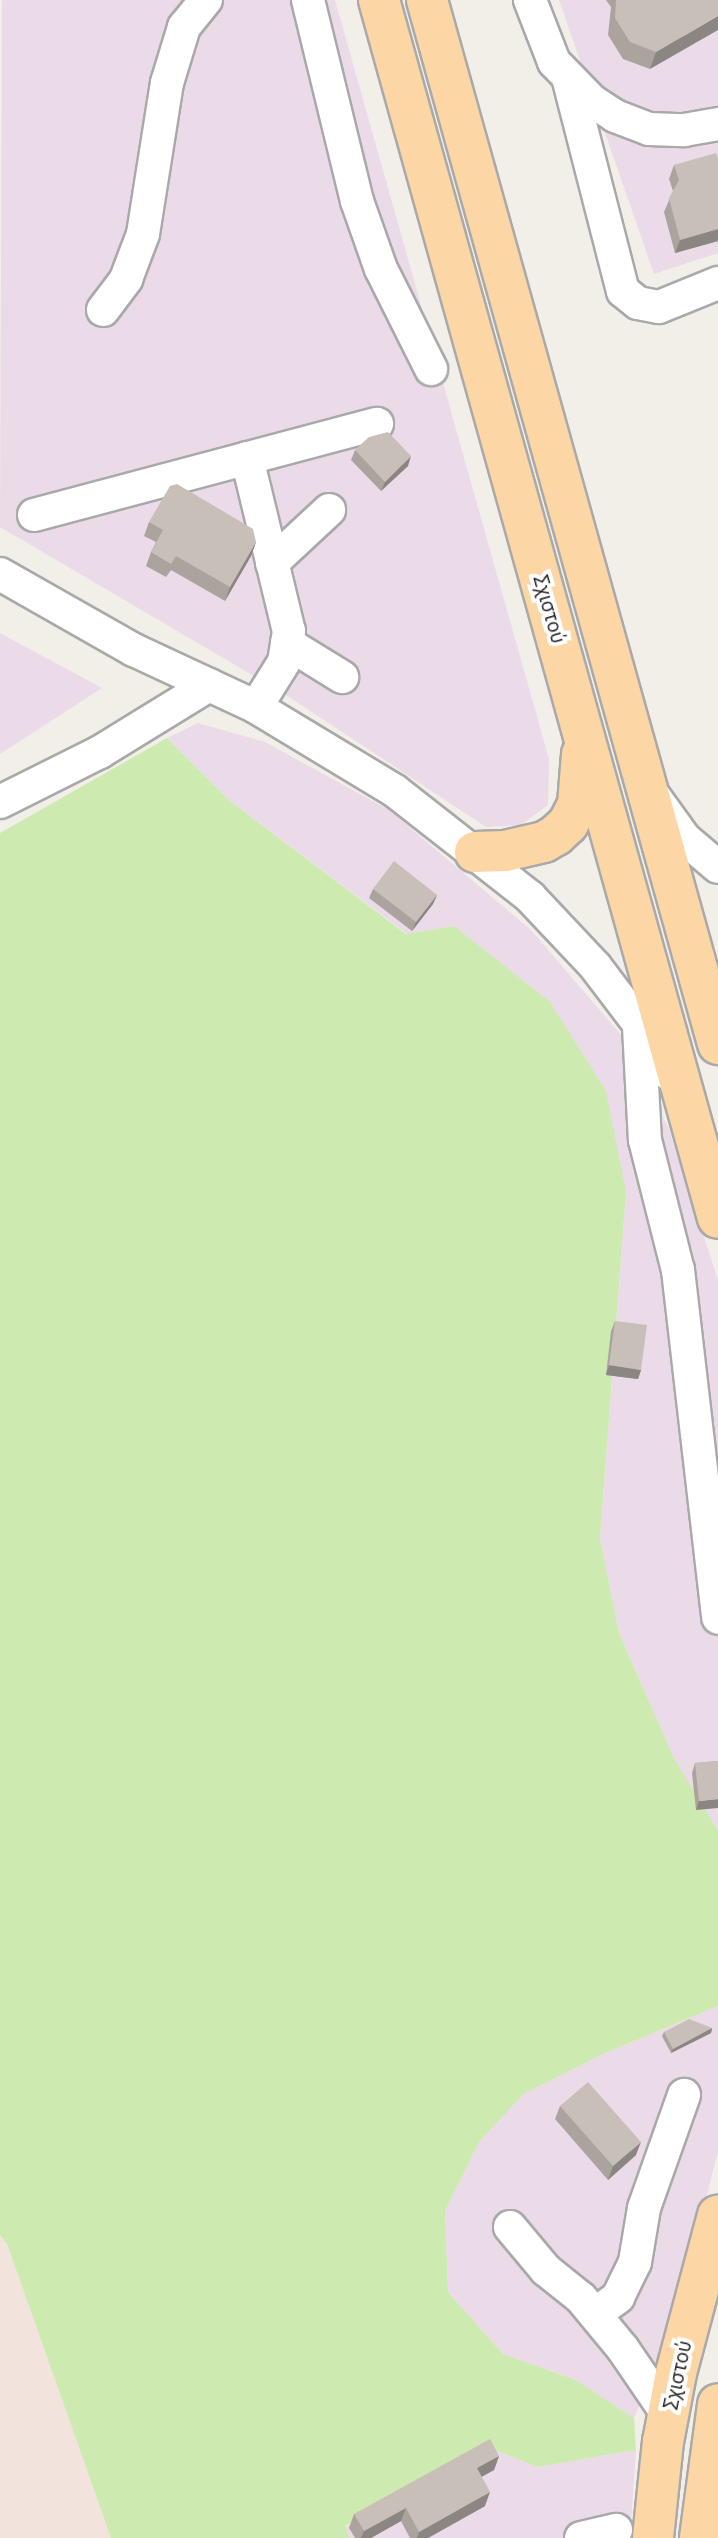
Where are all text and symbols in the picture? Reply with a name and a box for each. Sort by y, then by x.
street label: Σχιστού [529,572,571,646]
street label: Σχιστού [658,2338,696,2412]

